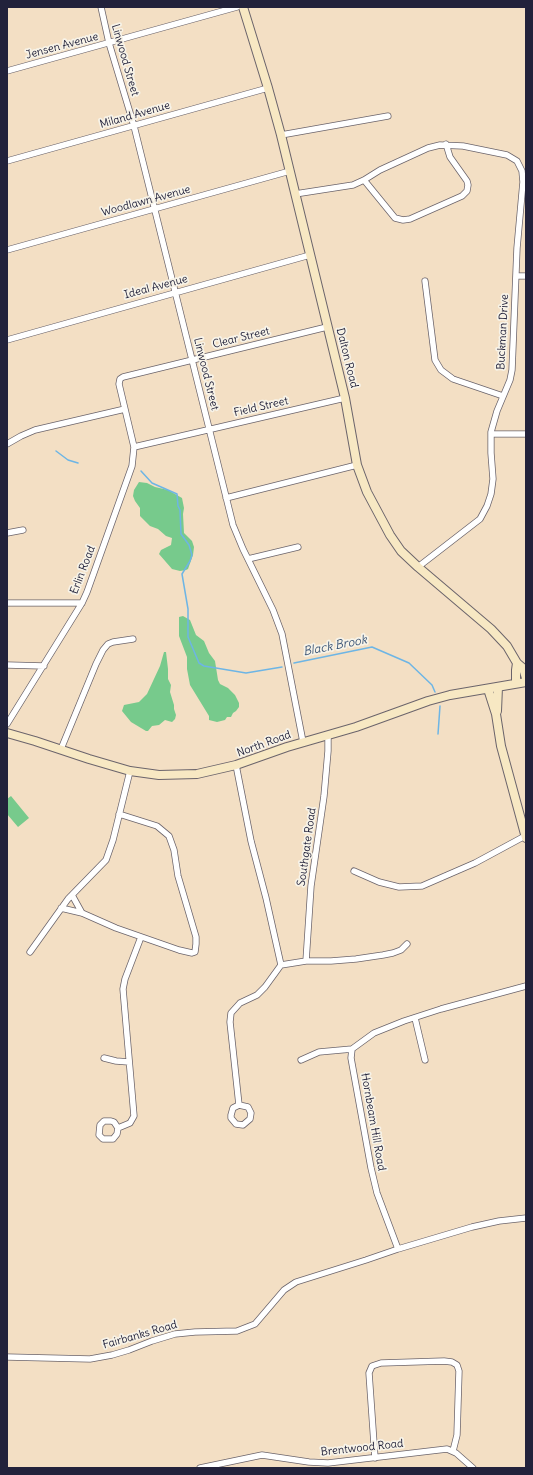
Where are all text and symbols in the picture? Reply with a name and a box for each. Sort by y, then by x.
street label: Linwood Street [108,23,142,97]
street label: Jensen Avenue [24,30,100,62]
street label: Miland Avenue [98,99,172,131]
street label: Woodlawn Avenue [100,183,192,219]
street label: Ideal Avenue [123,272,189,302]
street label: Buckman Drive [494,294,512,370]
street label: Clear Street [211,325,271,351]
street label: Dalton Road [333,327,361,389]
street label: Linwood Street [191,336,221,412]
street label: Field Street [232,394,290,420]
street label: Erlin Road [68,544,98,596]
water label: Black Brook [302,633,368,659]
street label: North Road [235,728,293,760]
street label: Southgate Road [295,807,319,887]
street label: Hornbeam Hill Road [358,1072,388,1172]
street label: Fairbanks Road [101,1318,179,1352]
street label: Brentwood Road [320,1437,404,1459]

